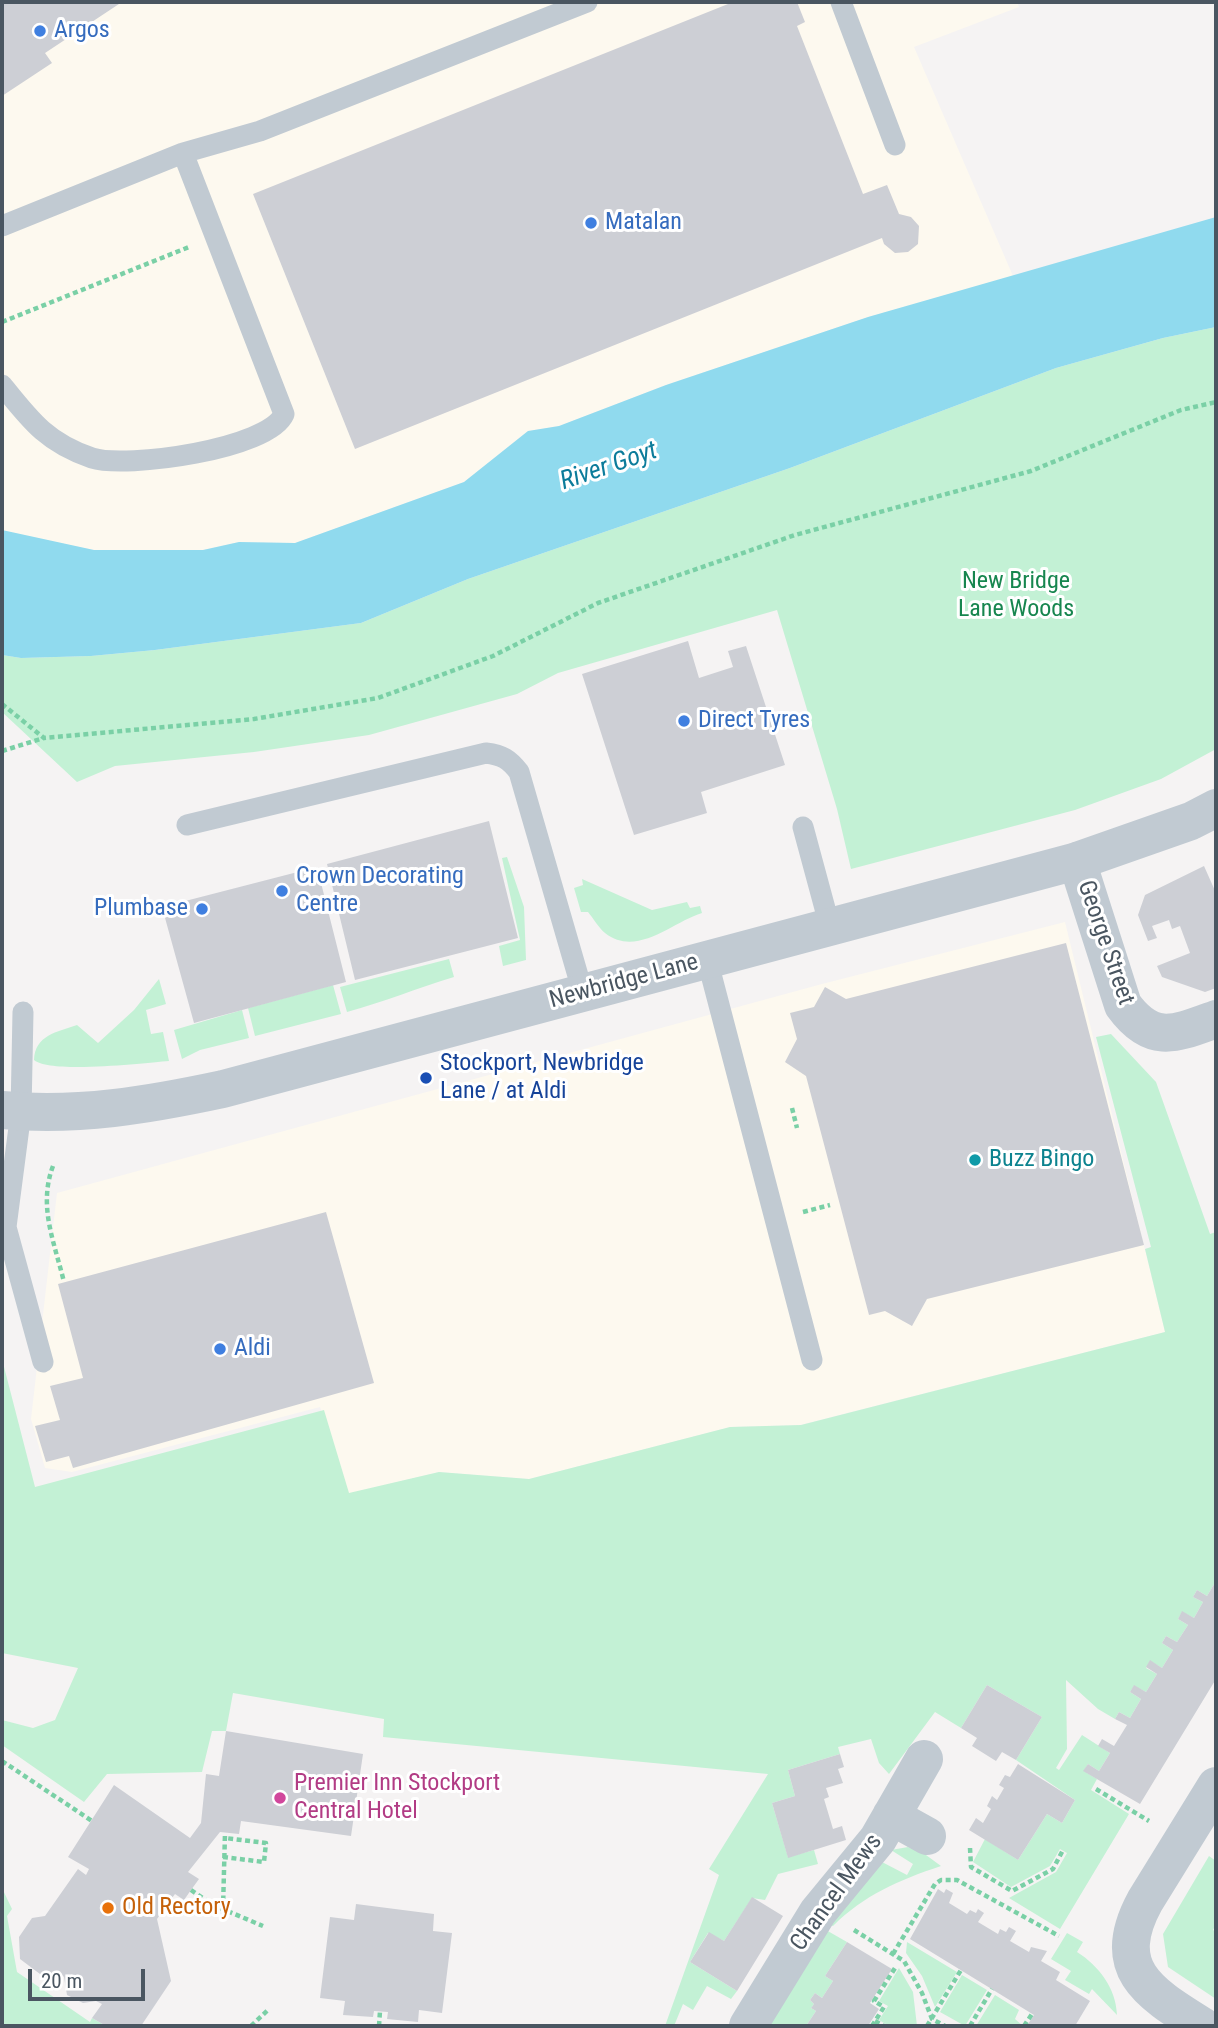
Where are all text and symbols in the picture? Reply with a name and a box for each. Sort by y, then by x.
place label: Argos [54,17,110,45]
marker: Argos [32,23,48,39]
place label: Matalan [605,209,682,237]
marker: Matalan [583,215,599,231]
water label: River Goyt [556,436,662,498]
park label: New Bridge Lane Woods [958,568,1074,624]
place label: Direct Tyres [698,707,810,735]
marker: Direct Tyres [676,713,692,729]
place label: Crown Decorating Centre [296,863,464,919]
street label: George Street [1070,877,1140,1009]
marker: Crown Decorating Centre [274,883,290,899]
place label: Plumbase [94,895,188,923]
marker: Plumbase [194,901,210,917]
street label: Newbridge Lane [547,948,701,1016]
place label: Stockport, Newbridge Lane / at Aldi [440,1050,644,1106]
marker: Stockport, Newbridge Lane / at Aldi [418,1070,434,1086]
place label: Buzz Bingo [989,1146,1094,1174]
marker: Buzz Bingo [967,1152,983,1168]
place label: Aldi [234,1335,271,1363]
marker: Aldi [212,1341,228,1357]
place label: Premier Inn Stockport Central Hotel [294,1770,500,1826]
marker: Premier Inn Stockport Central Hotel [272,1790,288,1806]
street label: Chancel Mews [785,1829,889,1957]
place label: Old Rectory [122,1894,231,1922]
marker: Old Rectory [100,1900,116,1916]
scale bar [32,1954,149,1998]
text: 20 m [41,1969,82,1993]

